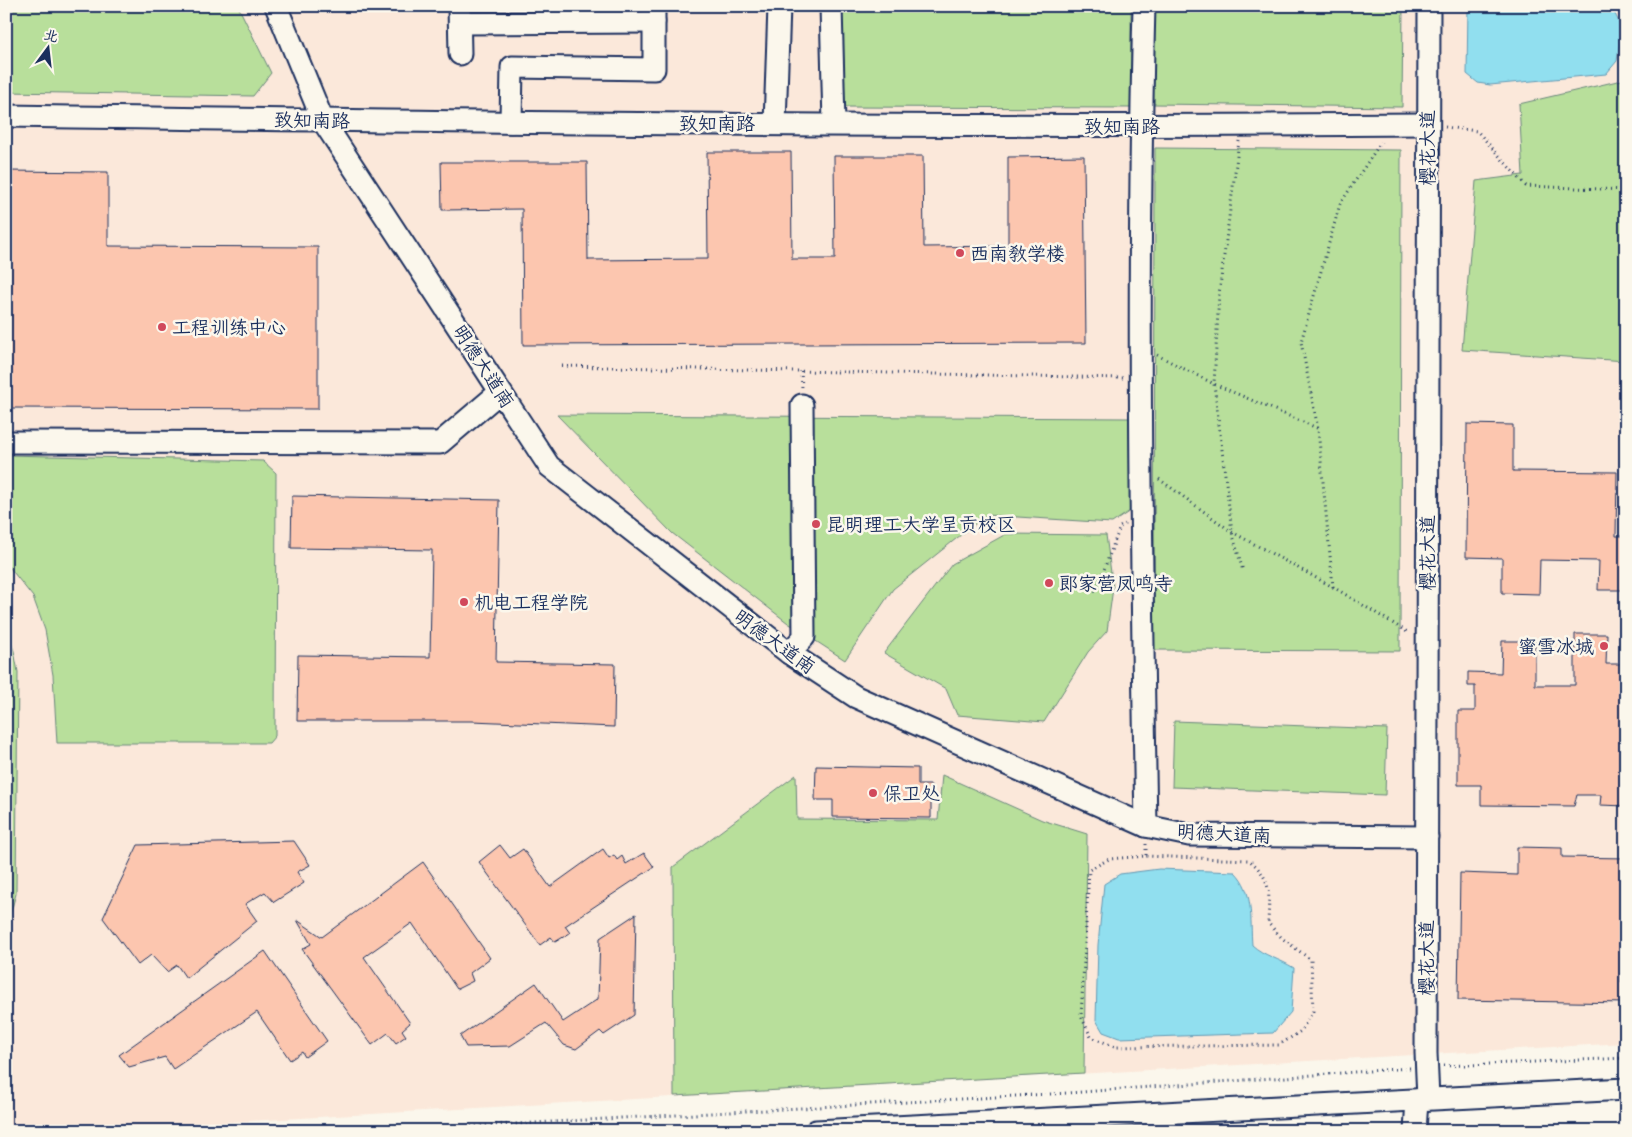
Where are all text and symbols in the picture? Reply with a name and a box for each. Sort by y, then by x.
north arrow [22,22,72,72]
text: 北 [42,28,60,48]
street label: 致知南路 [274,110,350,136]
street label: 樱花大道 [1418,110,1442,186]
street label: 致知南路 [679,114,755,138]
street label: 致知南路 [1084,117,1160,141]
place label: 西南教学楼 [970,244,1065,268]
marker: 西南教学楼 [954,247,966,259]
place label: 工程训练中心 [172,318,286,342]
marker: 工程训练中心 [156,321,168,333]
street label: 明德大道南 [446,321,517,414]
place label: 昆明理工大学呈贡校区 [826,515,1016,539]
street label: 樱花大道 [1418,515,1442,591]
marker: 昆明理工大学呈贡校区 [810,518,822,530]
place label: 郎家营凤鸣寺 [1059,574,1173,598]
marker: 郎家营凤鸣寺 [1043,577,1055,589]
place label: 机电工程学院 [474,593,588,617]
marker: 机电工程学院 [458,596,470,608]
street label: 明德大道南 [728,606,819,681]
place label: 蜜雪冰城 [1518,637,1594,661]
marker: 蜜雪冰城 [1598,640,1610,652]
place label: 保卫处 [883,784,940,808]
marker: 保卫处 [867,787,879,799]
street label: 明德大道南 [1176,822,1272,850]
street label: 樱花大道 [1417,920,1441,996]

